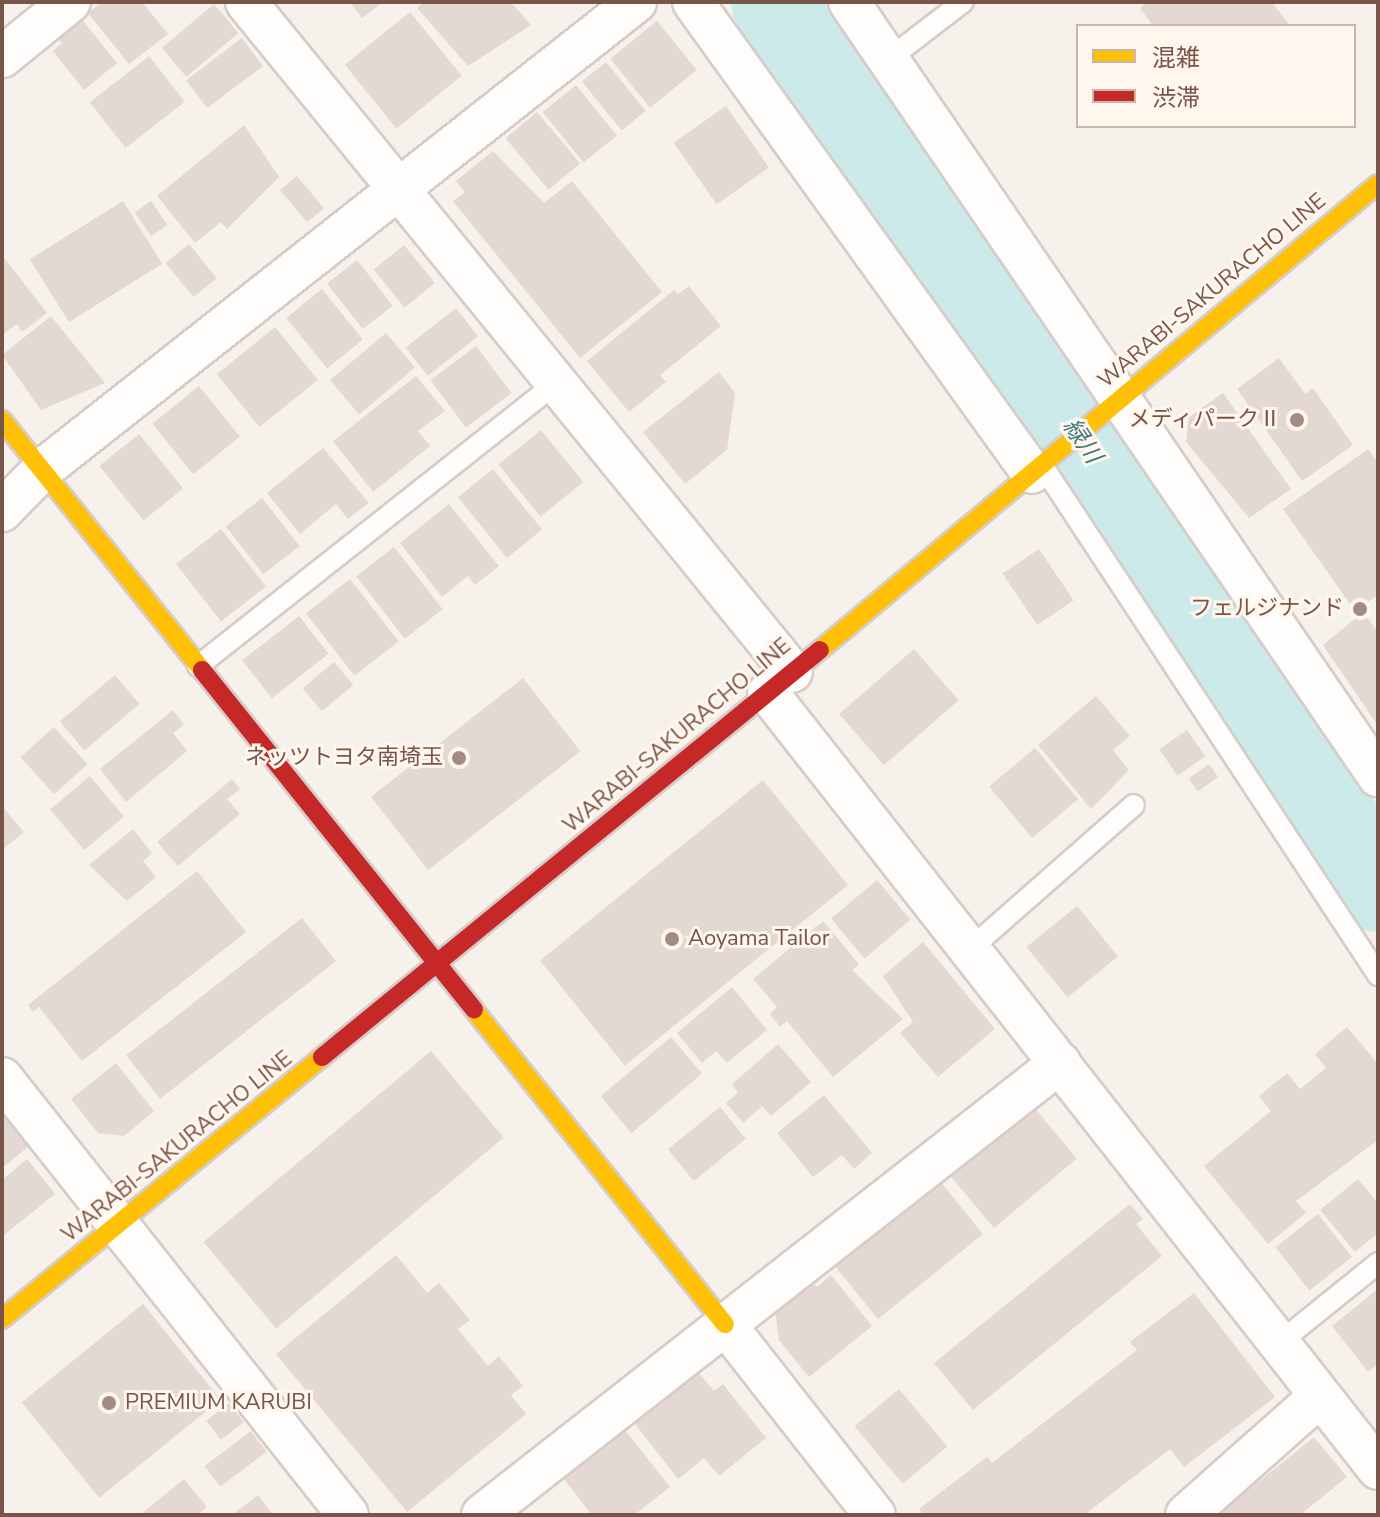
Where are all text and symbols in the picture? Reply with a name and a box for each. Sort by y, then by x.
legend [1076,24,1356,128]
text: 混雑 [1152,42,1200,74]
text: 渋滞 [1152,82,1200,114]
street label: WARABI-SAKURACHO LINE [1093,188,1331,394]
place label: メディパークⅡ [1127,407,1281,433]
marker: メディパークⅡ [1288,411,1306,429]
water label: 緑川 [1057,413,1107,469]
place label: フェルジナンド [1190,596,1344,622]
marker: フェルジナンド [1351,600,1369,618]
street label: WARABI-SAKURACHO LINE [558,633,796,839]
place label: ネッツトヨタ南埼玉 [245,745,443,771]
marker: ネッツトヨタ南埼玉 [450,749,468,767]
place label: Aoyama Tailor [688,926,830,952]
marker: Aoyama Tailor [663,930,681,948]
street label: WARABI-SAKURACHO LINE [56,1046,298,1248]
place label: PREMIUM KARUBI [125,1390,312,1416]
marker: PREMIUM KARUBI [100,1394,118,1412]

